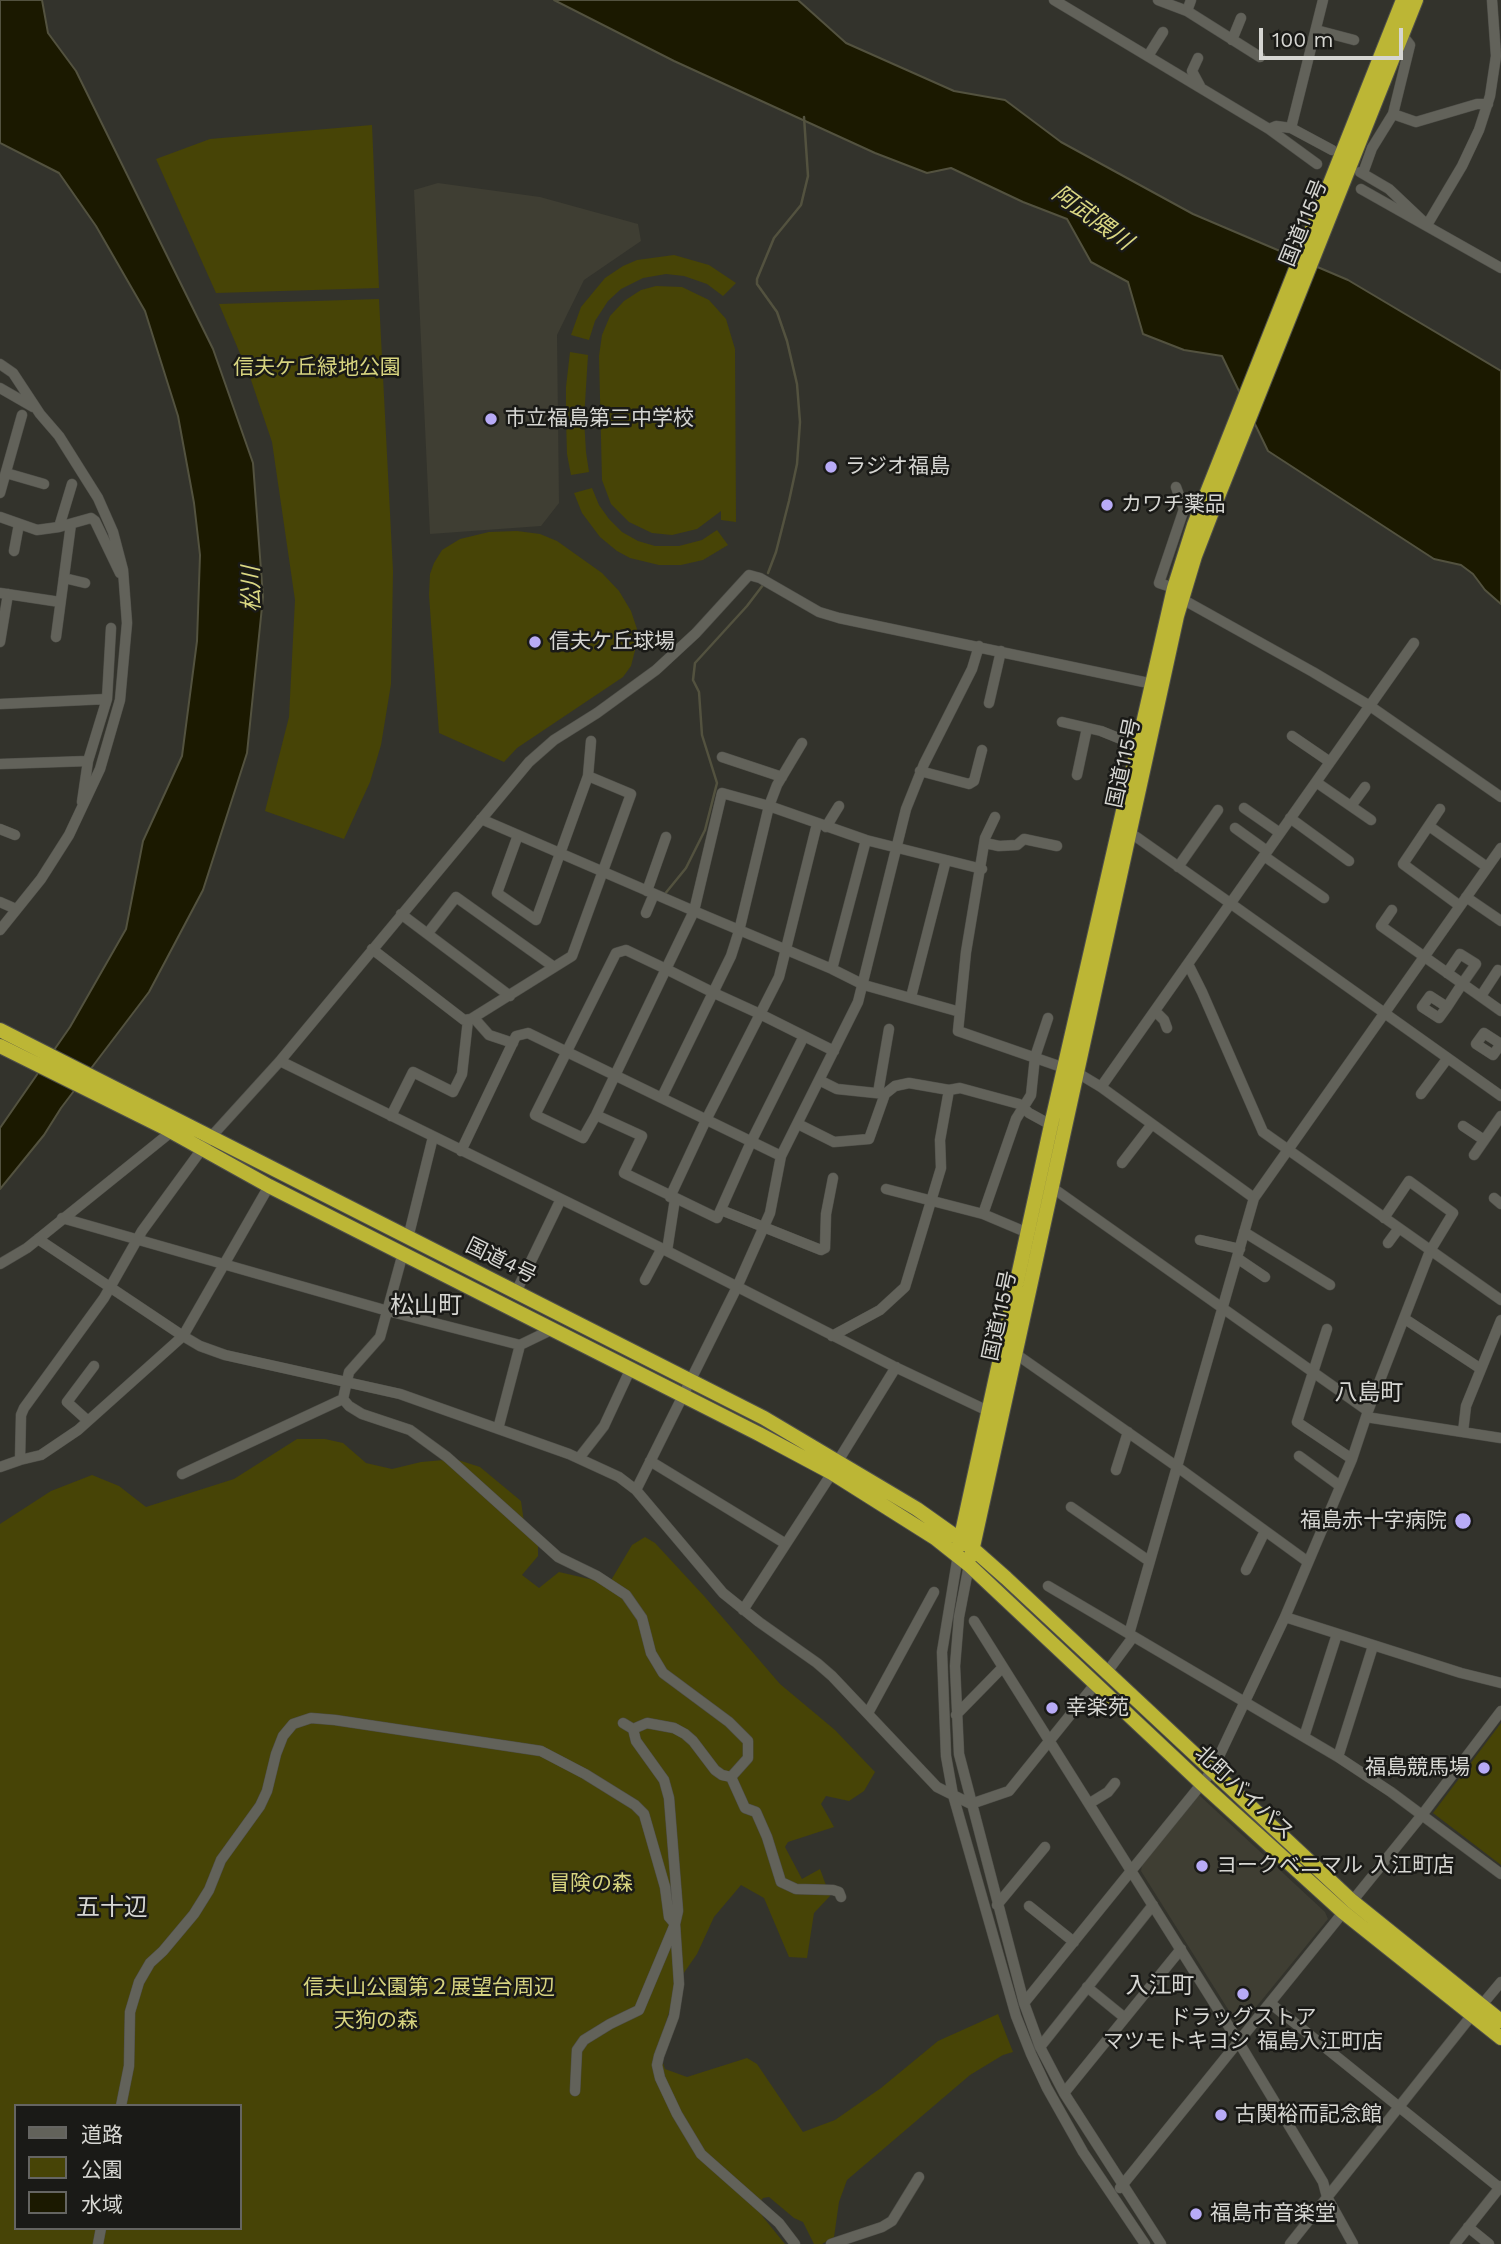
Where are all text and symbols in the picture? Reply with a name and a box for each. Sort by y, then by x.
scale bar [1263,14,1406,58]
text: 100 m [1272,27,1334,52]
street label: 国道115号 [1275,176,1333,270]
water label: 阿武隈川 [1047,180,1137,256]
park label: 信夫ケ丘緑地公園 [233,355,401,381]
place label: 市立福島第三中学校 [505,406,694,432]
marker: 市立福島第三中学校 [483,411,499,427]
place label: ラジオ福島 [845,454,950,480]
marker: ラジオ福島 [823,459,839,475]
place label: カワチ薬品 [1121,492,1226,518]
marker: カワチ薬品 [1099,497,1115,513]
water label: 松川 [238,566,266,612]
place label: 信夫ケ丘球場 [549,629,675,655]
marker: 信夫ケ丘球場 [527,634,543,650]
street label: 国道115号 [1102,716,1146,810]
street label: 国道4号 [461,1233,541,1289]
street label: 国道115号 [978,1269,1022,1363]
district label: 松山町 [390,1292,462,1320]
district label: 八島町 [1335,1379,1403,1407]
place label: 福島赤十字病院 [1300,1508,1447,1534]
marker: 福島赤十字病院 [1453,1511,1473,1531]
place label: 幸楽苑 [1066,1695,1129,1721]
marker: 幸楽苑 [1044,1700,1060,1716]
street label: 北町バイパス [1189,1741,1299,1845]
place label: 福島競馬場 [1365,1755,1470,1781]
marker: 福島競馬場 [1476,1760,1492,1776]
place label: ヨークベニマル 入江町店 [1216,1853,1454,1879]
marker: ヨークベニマル 入江町店 [1194,1858,1210,1874]
park label: 冒険の森 [549,1871,633,1897]
district label: 五十辺 [76,1894,148,1922]
district label: 入江町 [1126,1972,1194,2000]
park label: 信夫山公園第２展望台周辺 [303,1975,555,2001]
marker: ドラッグストア マツモトキヨシ 福島入江町店 [1235,1986,1251,2002]
place label: ドラッグストア マツモトキヨシ 福島入江町店 [1103,2005,1383,2055]
park label: 天狗の森 [334,2008,418,2034]
place label: 古関裕而記念館 [1235,2102,1382,2128]
legend [14,2104,242,2230]
marker: 古関裕而記念館 [1213,2107,1229,2123]
text: 道路 [81,2122,123,2147]
text: 公園 [81,2157,123,2182]
text: 水域 [81,2192,123,2217]
place label: 福島市音楽堂 [1210,2201,1336,2227]
marker: 福島市音楽堂 [1188,2206,1204,2222]

